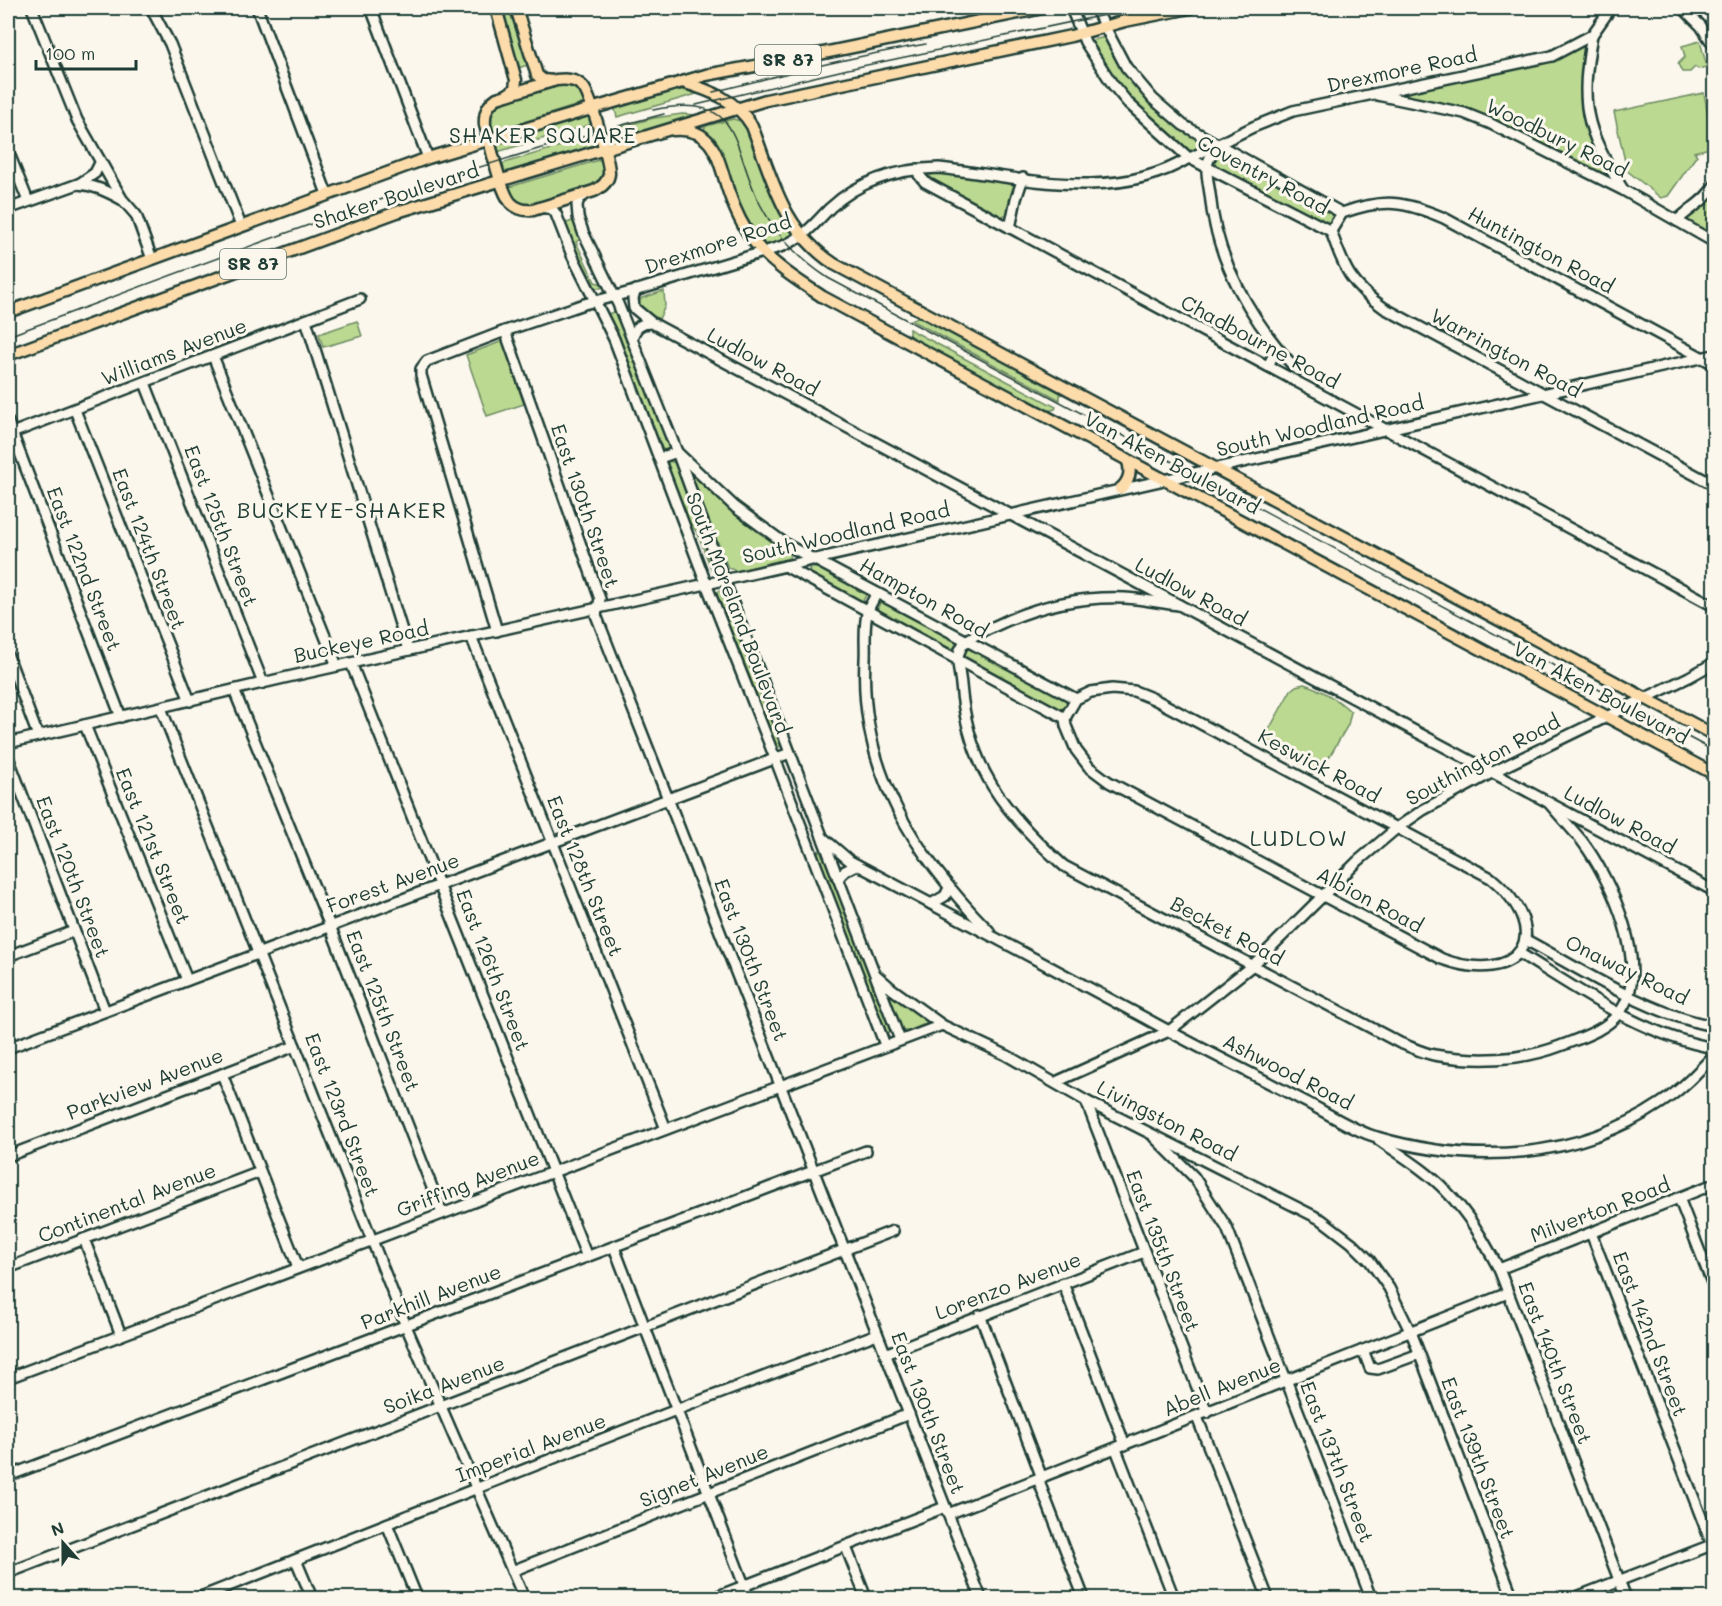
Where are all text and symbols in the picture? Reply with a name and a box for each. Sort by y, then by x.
scale bar [36,33,136,71]
street label: Drexmore Road [1324,40,1479,98]
text: 100 m [45,41,95,65]
road number: SR 87 [755,45,821,75]
street label: Woodbury Road [1482,92,1632,183]
district label: SHAKER SQUARE [449,121,637,148]
street label: Coventry Road [1193,128,1334,220]
street label: Shaker Boulevard [309,156,482,234]
street label: Huntington Road [1464,200,1619,299]
street label: Drexmore Road [641,207,794,279]
road number: SR 87 [220,249,286,279]
street label: Chadbourne Road [1177,288,1344,394]
street label: Warrington Road [1427,301,1586,403]
street label: Williams Avenue [97,311,250,391]
street label: Ludlow Road [703,321,824,401]
street label: South Woodland Road [1214,389,1426,462]
street label: Van Aken Boulevard [1080,405,1265,519]
street label: East 130th Street [546,420,626,591]
street label: East 125th Street [179,441,265,610]
street label: East 124th Street [107,464,193,633]
street label: East 122nd Street [42,483,128,654]
street label: South Moreland Boulevard [681,488,797,737]
district label: BUCKEYE-SHAKER [237,495,447,524]
street label: South Woodland Road [740,496,952,569]
street label: Hampton Road [856,551,993,643]
street label: Ludlow Road [1131,551,1252,631]
street label: Buckeye Road [291,614,431,668]
street label: Van Aken Boulevard [1509,635,1694,749]
street label: Southington Road [1401,708,1564,811]
street label: Keswick Road [1254,722,1385,808]
street label: East 121st Street [111,764,197,928]
street label: Ludlow Road [1560,779,1681,859]
street label: East 128th Street [542,791,630,960]
street label: East 120th Street [31,792,117,961]
district label: LUDLOW [1250,823,1348,852]
street label: Forest Avenue [323,846,463,918]
street label: Albion Road [1313,860,1428,938]
street label: East 130th Street [709,875,795,1045]
street label: East 126th Street [451,885,537,1054]
street label: Becket Road [1166,889,1289,971]
street label: East 125th Street [341,926,427,1095]
street label: Onaway Road [1562,928,1693,1010]
street label: Ashwood Road [1219,1027,1358,1115]
street label: East 123rd Street [300,1029,386,1200]
street label: Parkview Avenue [63,1041,227,1125]
street label: Livingston Road [1093,1074,1242,1167]
street label: Griffing Avenue [393,1144,543,1222]
street label: Continental Avenue [34,1156,219,1248]
street label: East 135th Street [1121,1166,1207,1335]
street label: Milverton Road [1526,1170,1673,1248]
street label: Lorenzo Avenue [931,1245,1084,1325]
street label: East 142nd Street [1608,1248,1694,1420]
street label: Parkhill Avenue [357,1257,505,1335]
street label: East 140th Street [1513,1278,1599,1448]
street label: East 130th Street [886,1328,972,1498]
street label: Soika Avenue [379,1349,508,1419]
street label: Abell Avenue [1159,1351,1284,1421]
street label: East 139th Street [1436,1373,1522,1542]
street label: East 137th Street [1295,1377,1381,1546]
street label: Imperial Avenue [452,1406,609,1488]
street label: Signet Avenue [635,1437,772,1513]
north arrow [33,1513,93,1573]
text: N [48,1517,67,1541]

